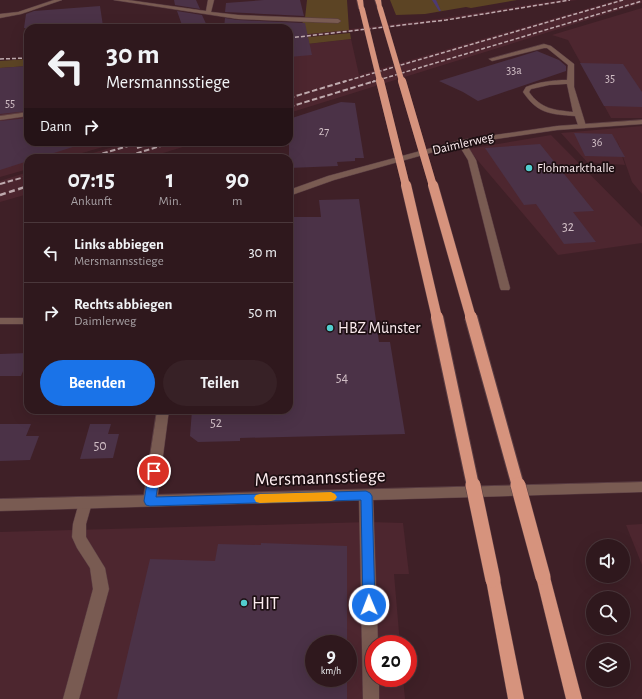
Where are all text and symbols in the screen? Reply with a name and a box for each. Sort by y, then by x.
icon: left [40,40,92,92]
text: 30 m [106,41,159,69]
house number: 33a [506,64,522,76]
house number: 35 [605,72,615,84]
text: Mersmannsstiege [106,74,230,92]
house number: 55 [5,97,15,109]
icon: right [80,116,102,138]
text: Dann [40,119,72,134]
house number: 27 [319,125,329,137]
street label: Daimlerweg [431,131,495,157]
house number: 36 [592,136,603,148]
place label: Flohmarkthalle [537,162,615,175]
marker: Flohmarkthalle [524,163,534,173]
text: 07:15 [68,168,115,192]
text: 1 [166,168,174,192]
text: 90 [225,168,249,192]
text: Ankunft [71,195,112,208]
text: Min. [159,195,182,208]
text: m [232,195,243,208]
house number: 32 [562,220,574,234]
text: Links abbiegen [74,237,164,252]
icon: left [40,242,62,264]
text: 30 m [248,245,277,260]
text: Mersmannsstiege [74,255,164,268]
text: Rechts abbiegen [74,297,172,312]
icon: right [40,302,62,324]
text: 50 m [248,305,277,320]
text: Daimlerweg [74,315,136,328]
place label: HBZ Münster [338,320,421,336]
marker: HBZ Münster [325,323,335,333]
button: Beenden [40,360,155,406]
button: Teilen [163,360,277,406]
house number: 54 [336,371,349,385]
house number: 52 [210,416,222,430]
house number: 50 [93,439,107,453]
pin [137,454,171,488]
icon: arrive [143,460,165,482]
street label: Mersmannsstiege [254,466,386,490]
map controls [586,539,630,687]
button: sound [586,539,630,583]
position arrow [348,584,390,626]
button: search [586,591,630,635]
place label: HIT [252,594,279,613]
marker: HIT [239,598,249,608]
speed limit sign: 20 [365,635,417,687]
button: layers [586,643,630,687]
text: 9 [326,646,336,666]
text: km/h [321,666,341,676]

